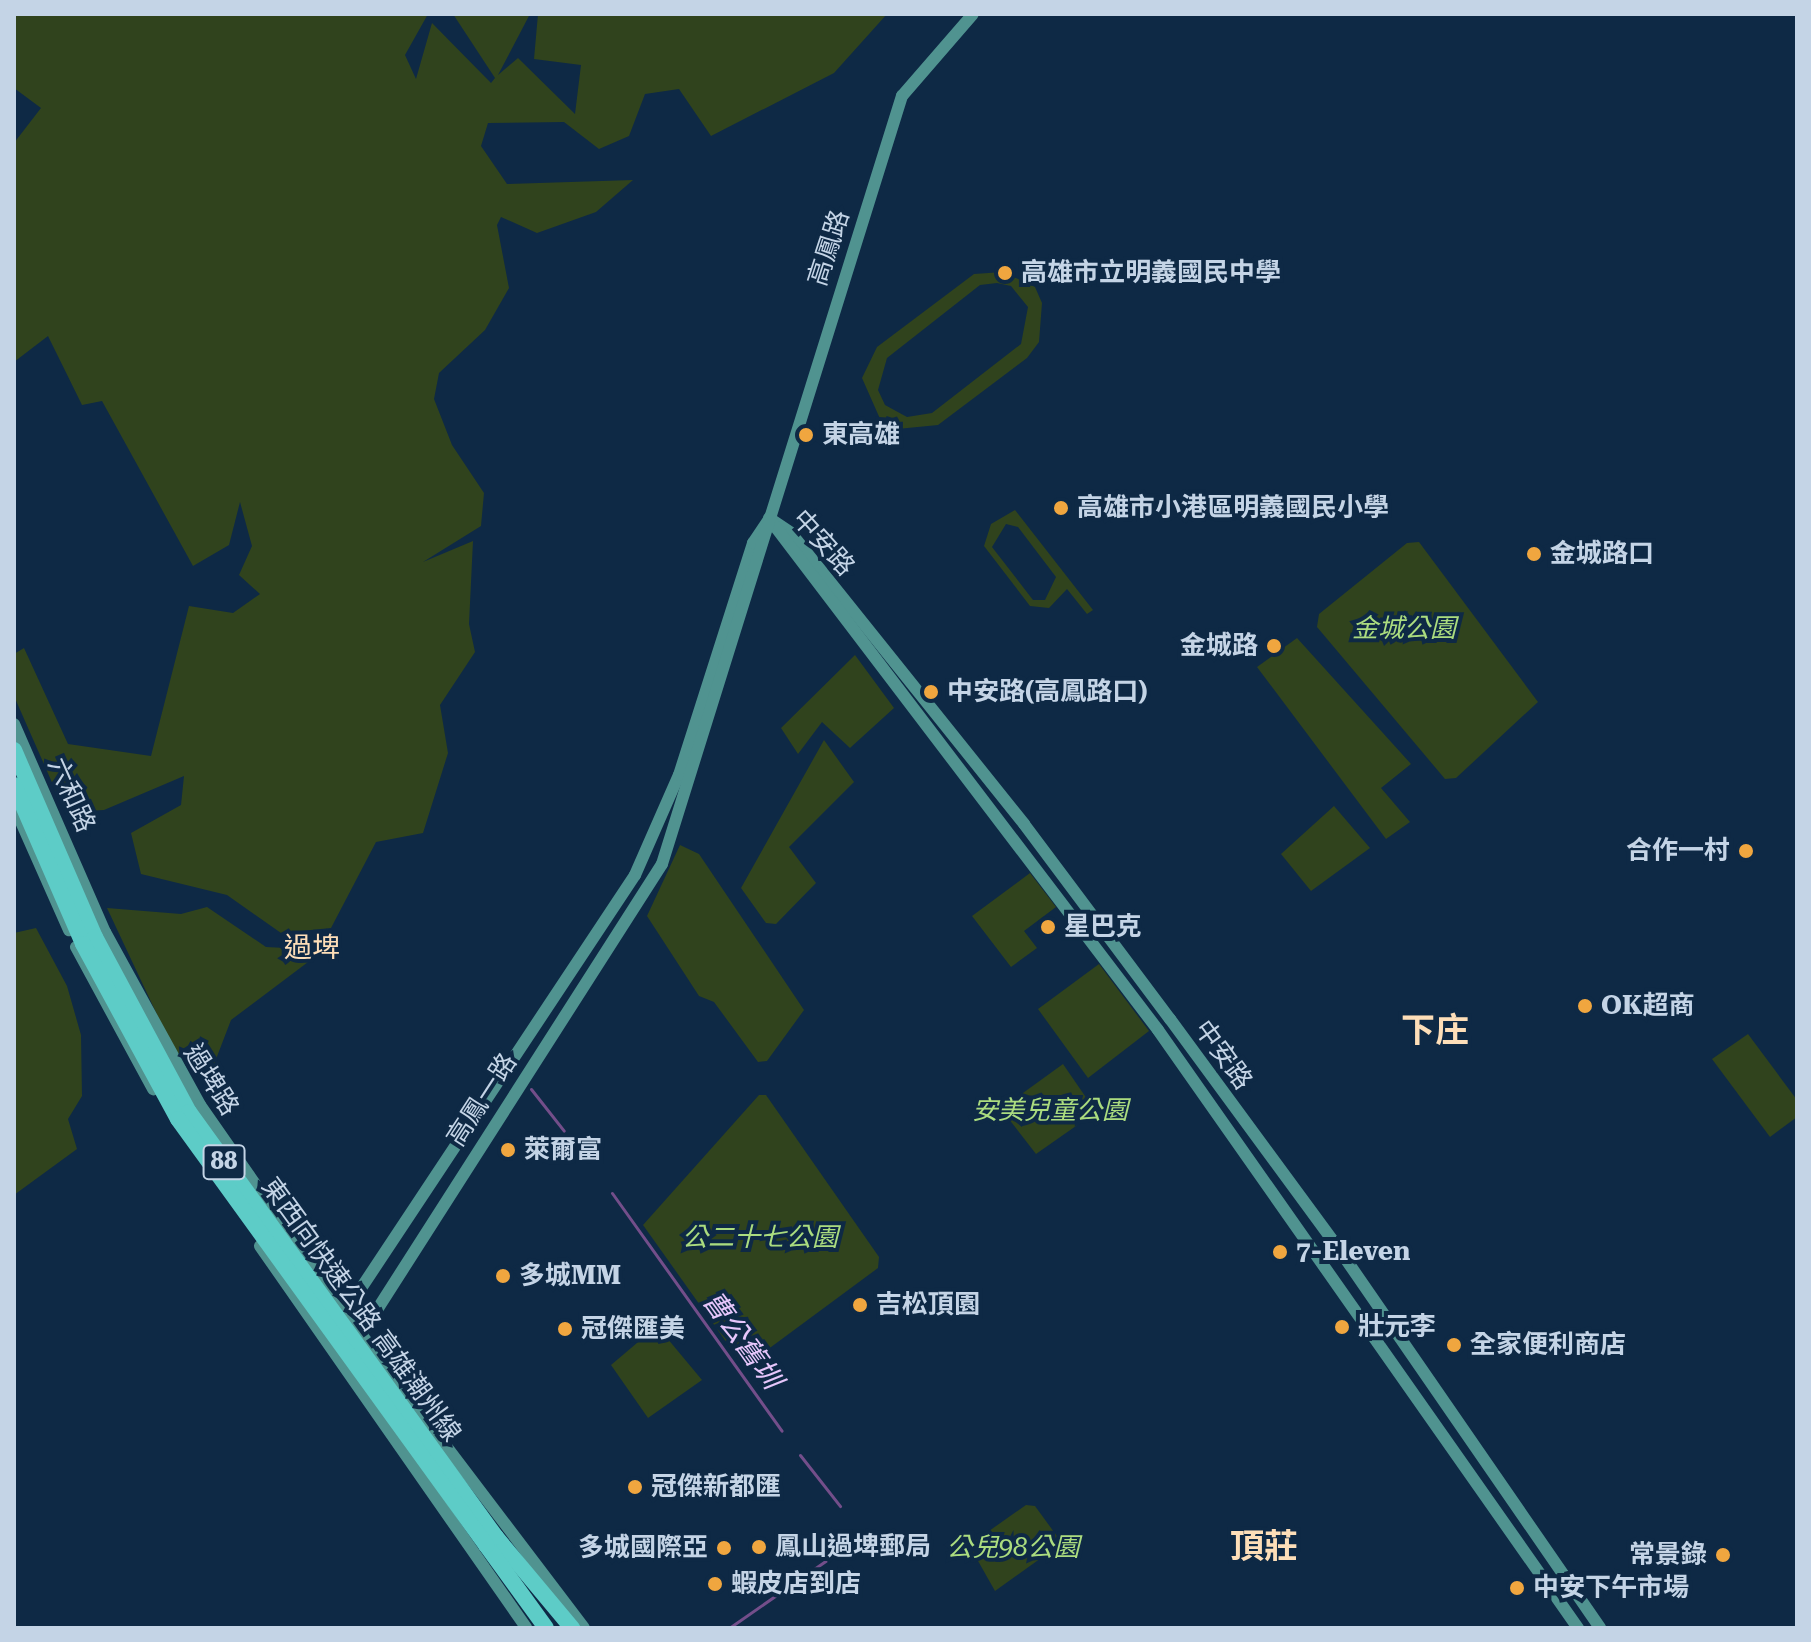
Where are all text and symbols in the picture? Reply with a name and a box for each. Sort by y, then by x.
street label: 高鳳路 [802,206,856,290]
place label: 高雄市立明義國民中學 [1021,257,1281,289]
marker: 高雄市立明義國民中學 [996,264,1014,282]
place label: 東高雄 [822,419,900,451]
marker: 東高雄 [797,426,815,444]
place label: 高雄市小港區明義國民小學 [1077,492,1389,524]
marker: 高雄市小港區明義國民小學 [1052,499,1070,517]
street label: 中安路 [785,504,861,582]
place label: 金城路口 [1550,538,1654,570]
marker: 金城路口 [1525,545,1543,563]
park label: 金城公園 [1352,613,1456,645]
place label: 金城路 [1180,630,1258,662]
marker: 金城路 [1265,637,1283,655]
place label: 中安路(高鳳路口) [947,676,1148,708]
marker: 中安路(高鳳路口) [922,683,940,701]
street label: 六和路 [41,753,101,837]
place label: 合作一村 [1626,835,1730,867]
marker: 合作一村 [1737,842,1755,860]
place label: 星巴克 [1064,911,1142,943]
marker: 星巴克 [1039,918,1057,936]
district label: 過埤 [284,931,340,965]
place label: OK超商 [1601,990,1694,1022]
marker: OK超商 [1576,997,1594,1015]
district label: 下庄 [1401,1011,1469,1051]
street label: 中安路 [1187,1014,1259,1096]
street label: 過埤路 [177,1039,245,1121]
street label: 高鳳一路 [441,1048,523,1152]
park label: 安美兒童公園 [972,1095,1128,1127]
place label: 萊爾富 [524,1134,602,1166]
marker: 萊爾富 [499,1141,517,1159]
road number: 88 [202,1142,246,1182]
street label: 東西向快速公路 高雄潮州線 [255,1172,467,1448]
park label: 公二十七公園 [682,1222,838,1254]
place label: 7-Eleven [1296,1236,1410,1268]
marker: 7-Eleven [1271,1243,1289,1261]
place label: 多城MM [519,1260,621,1292]
marker: 多城MM [494,1267,512,1285]
water label: 曹公舊圳 [695,1285,789,1395]
place label: 吉松頂園 [876,1289,980,1321]
marker: 吉松頂園 [851,1296,869,1314]
place label: 壯元李 [1358,1311,1436,1343]
place label: 冠傑匯美 [581,1313,685,1345]
marker: 壯元李 [1333,1318,1351,1336]
marker: 冠傑匯美 [556,1320,574,1338]
place label: 全家便利商店 [1470,1329,1626,1361]
marker: 全家便利商店 [1445,1336,1463,1354]
place label: 冠傑新都匯 [651,1471,781,1503]
marker: 冠傑新都匯 [626,1478,644,1496]
district label: 頂莊 [1230,1527,1298,1567]
place label: 鳳山過埤郵局 [775,1531,931,1563]
place label: 多城國際亞 [578,1532,708,1564]
park label: 公兒98公園 [946,1532,1080,1564]
marker: 鳳山過埤郵局 [750,1538,768,1556]
marker: 多城國際亞 [715,1539,733,1557]
place label: 常景錄 [1629,1539,1707,1571]
marker: 常景錄 [1714,1546,1732,1564]
place label: 蝦皮店到店 [731,1568,861,1600]
place label: 中安下午市場 [1533,1572,1689,1604]
marker: 蝦皮店到店 [706,1575,724,1593]
marker: 中安下午市場 [1508,1579,1526,1597]

